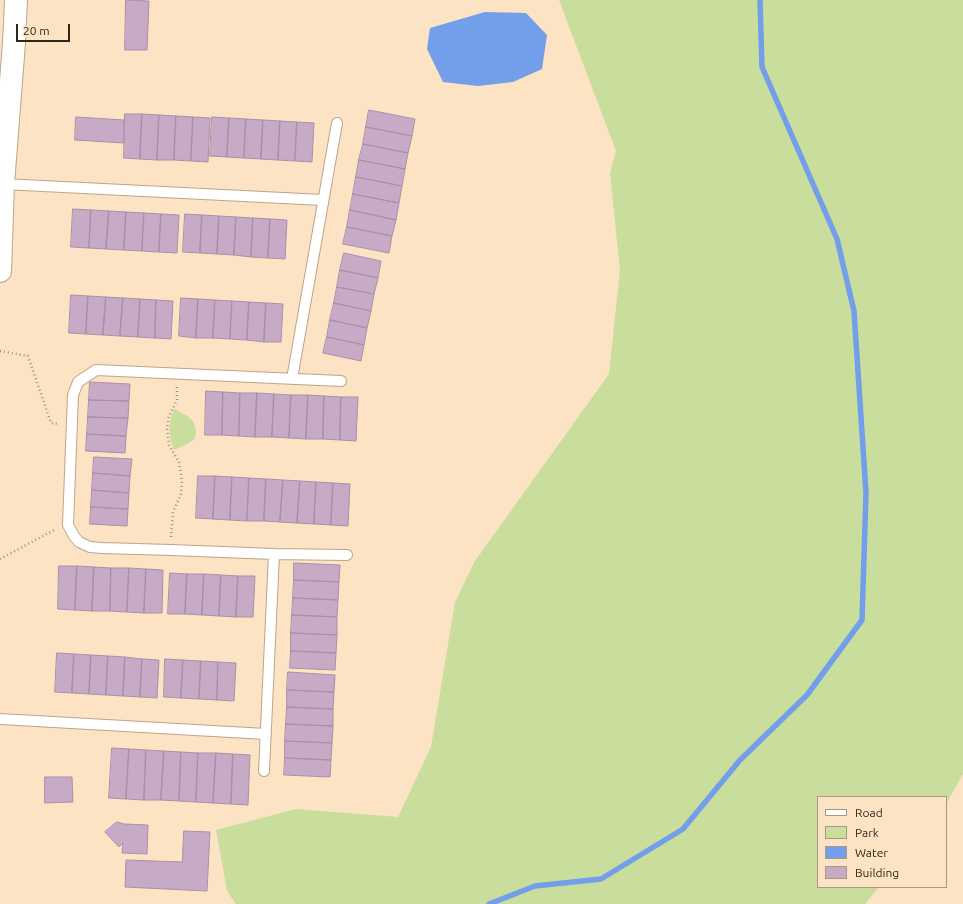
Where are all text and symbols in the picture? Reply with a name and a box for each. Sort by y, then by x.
scale bar [18,16,72,42]
text: 20 m [23,24,50,37]
legend [817,796,947,888]
text: Road [855,806,883,819]
text: Park [855,826,879,839]
text: Water [855,846,888,859]
text: Building [855,866,899,879]

